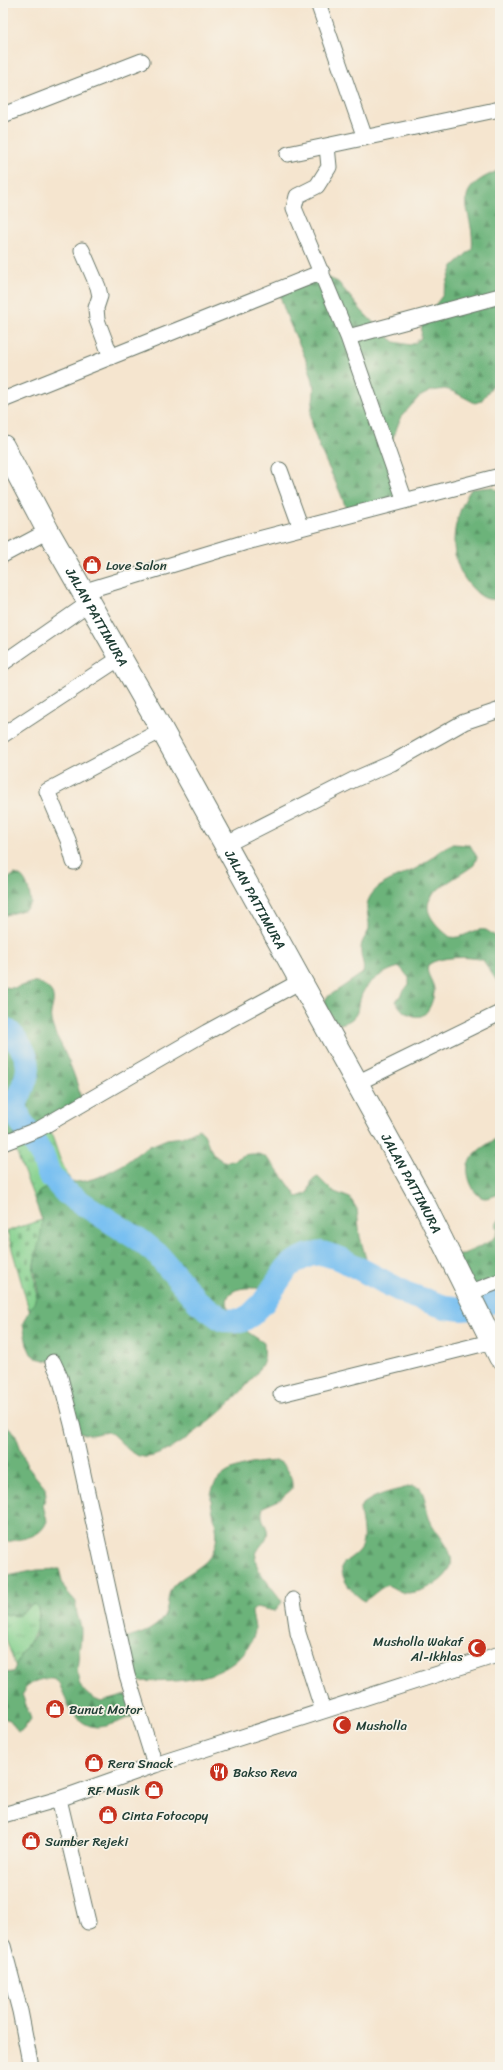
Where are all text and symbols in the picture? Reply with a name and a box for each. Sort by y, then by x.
shop icon: Love Salon [81,554,103,576]
place label: Love Salon [106,554,167,577]
street label: JALAN PATTIMURA [59,562,135,671]
street label: JALAN PATTIMURA [218,844,292,953]
street label: JALAN PATTIMURA [375,1128,448,1237]
place label: Musholla Wakaf Al-Ikhlas [373,1630,464,1668]
mosque icon: Musholla Wakaf Al-Ikhlas [466,1637,488,1659]
shop icon: Bunut Motor [44,1698,66,1720]
place label: Bunut Motor [69,1698,143,1721]
mosque icon: Musholla [331,1714,353,1736]
place label: Musholla [356,1714,407,1737]
shop icon: Rera Snack [83,1752,105,1774]
place label: Rera Snack [108,1752,173,1775]
restaurant icon: Bakso Reva [208,1761,230,1783]
place label: Bakso Reva [233,1761,298,1784]
place label: RF Musik [88,1779,140,1802]
shop icon: RF Musik [143,1779,165,1801]
shop icon: Cinta Fotocopy [97,1804,119,1826]
place label: Cinta Fotocopy [122,1804,209,1827]
shop icon: Sumber Rejeki [20,1830,42,1852]
place label: Sumber Rejeki [45,1830,128,1853]

